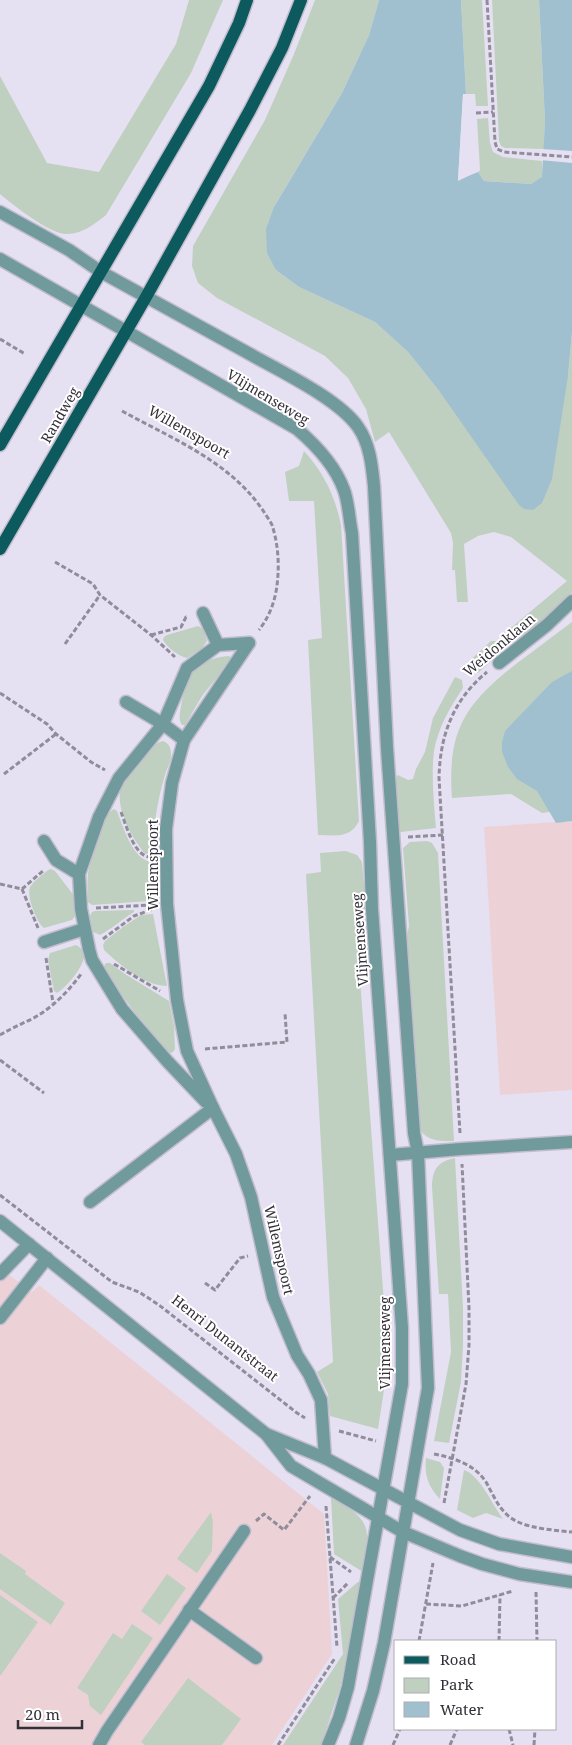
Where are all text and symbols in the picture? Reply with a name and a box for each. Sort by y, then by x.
street label: Vlijmenseweg [223,364,313,429]
street label: Randweg [36,383,83,446]
street label: Willemspoort [145,401,234,463]
street label: Weidonklaan [459,609,539,680]
street label: Willemspoort [143,819,162,911]
street label: Vlijmenseweg [347,892,372,987]
street label: Willemspoort [260,1203,299,1296]
street label: Henri Dunantstraat [168,1290,283,1385]
street label: Vlijmenseweg [375,1296,394,1390]
legend [394,1640,557,1730]
text: Road [440,1649,476,1669]
text: Park [440,1674,474,1694]
scale bar [18,1698,81,1730]
text: Water [440,1699,483,1719]
text: 20 m [25,1704,60,1724]

